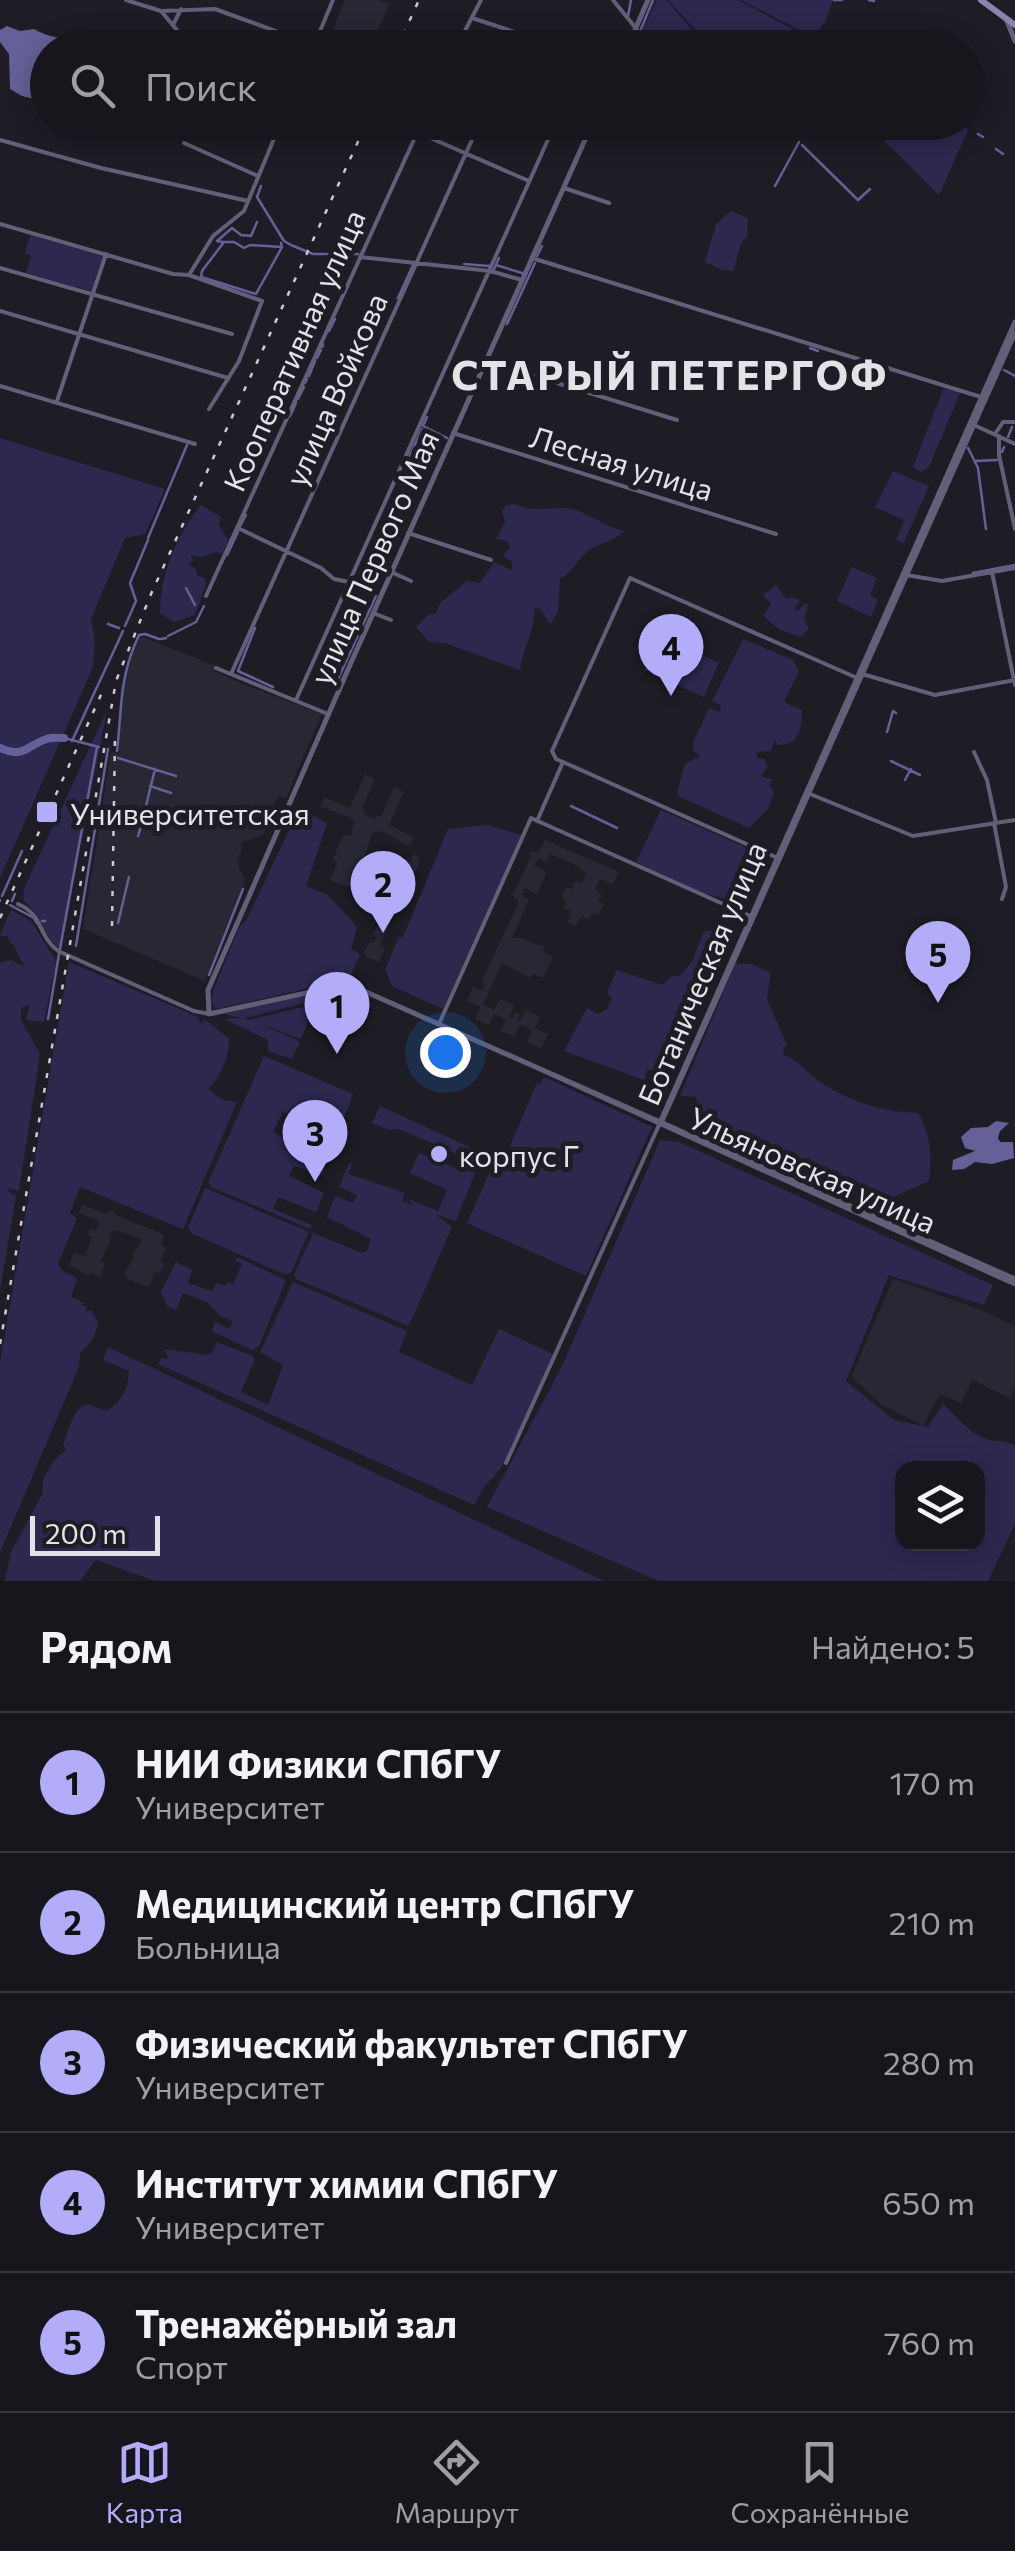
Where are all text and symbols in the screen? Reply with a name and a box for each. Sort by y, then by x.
search box [30,30,985,140]
icon: search [65,58,120,113]
text: Поиск [145,62,257,109]
street label: Кооперативная улица [214,203,372,497]
street label: улица Войкова [276,287,394,491]
district label: СТАРЫЙ ПЕТЕРГОФ [451,349,889,398]
street label: Лесная улица [526,417,718,507]
street label: улица Первого Мая [300,424,446,690]
pin: 4 [638,614,704,696]
place label: Университетская [70,794,310,831]
marker: Университетская [34,799,60,825]
street label: Ботаническая улица [629,836,773,1110]
pin: 2 [350,850,416,933]
pin: 5 [906,920,970,1003]
pin: 1 [304,972,370,1054]
your location [420,1027,471,1078]
street label: Ульяновская улица [684,1098,942,1240]
pin: 3 [282,1100,348,1182]
place label: корпус Г [459,1136,579,1173]
marker: корпус Г [428,1143,450,1165]
map controls [895,1461,985,1551]
button: layers [895,1461,985,1551]
scale bar [30,1511,160,1556]
text: 200 m [45,1516,127,1550]
text: Рядом [40,1620,172,1672]
text: Найдено: 5 [811,1626,975,1666]
text: НИИ Физики СПбГУ [135,1739,501,1786]
text: 1 [65,1762,80,1802]
text: 170 m [890,1762,975,1802]
text: Университет [135,1786,325,1826]
text: Медицинский центр СПбГУ [135,1879,635,1926]
text: 2 [63,1902,82,1942]
text: 210 m [889,1902,975,1942]
text: Больница [135,1926,281,1966]
text: Физический факультет СПбГУ [135,2019,688,2066]
text: 3 [63,2042,82,2082]
text: 280 m [883,2042,975,2082]
text: Университет [135,2066,325,2106]
text: Институт химии СПбГУ [135,2159,558,2206]
text: 4 [63,2182,82,2222]
text: 650 m [882,2182,975,2222]
text: Университет [135,2206,325,2246]
text: Тренажёрный зал [135,2299,457,2346]
text: 5 [63,2322,82,2362]
text: 760 m [884,2322,975,2362]
text: Спорт [135,2346,228,2386]
tab: Карта [106,2435,183,2529]
tab: Маршрут [395,2435,519,2529]
tab: Сохранённые [730,2435,909,2529]

